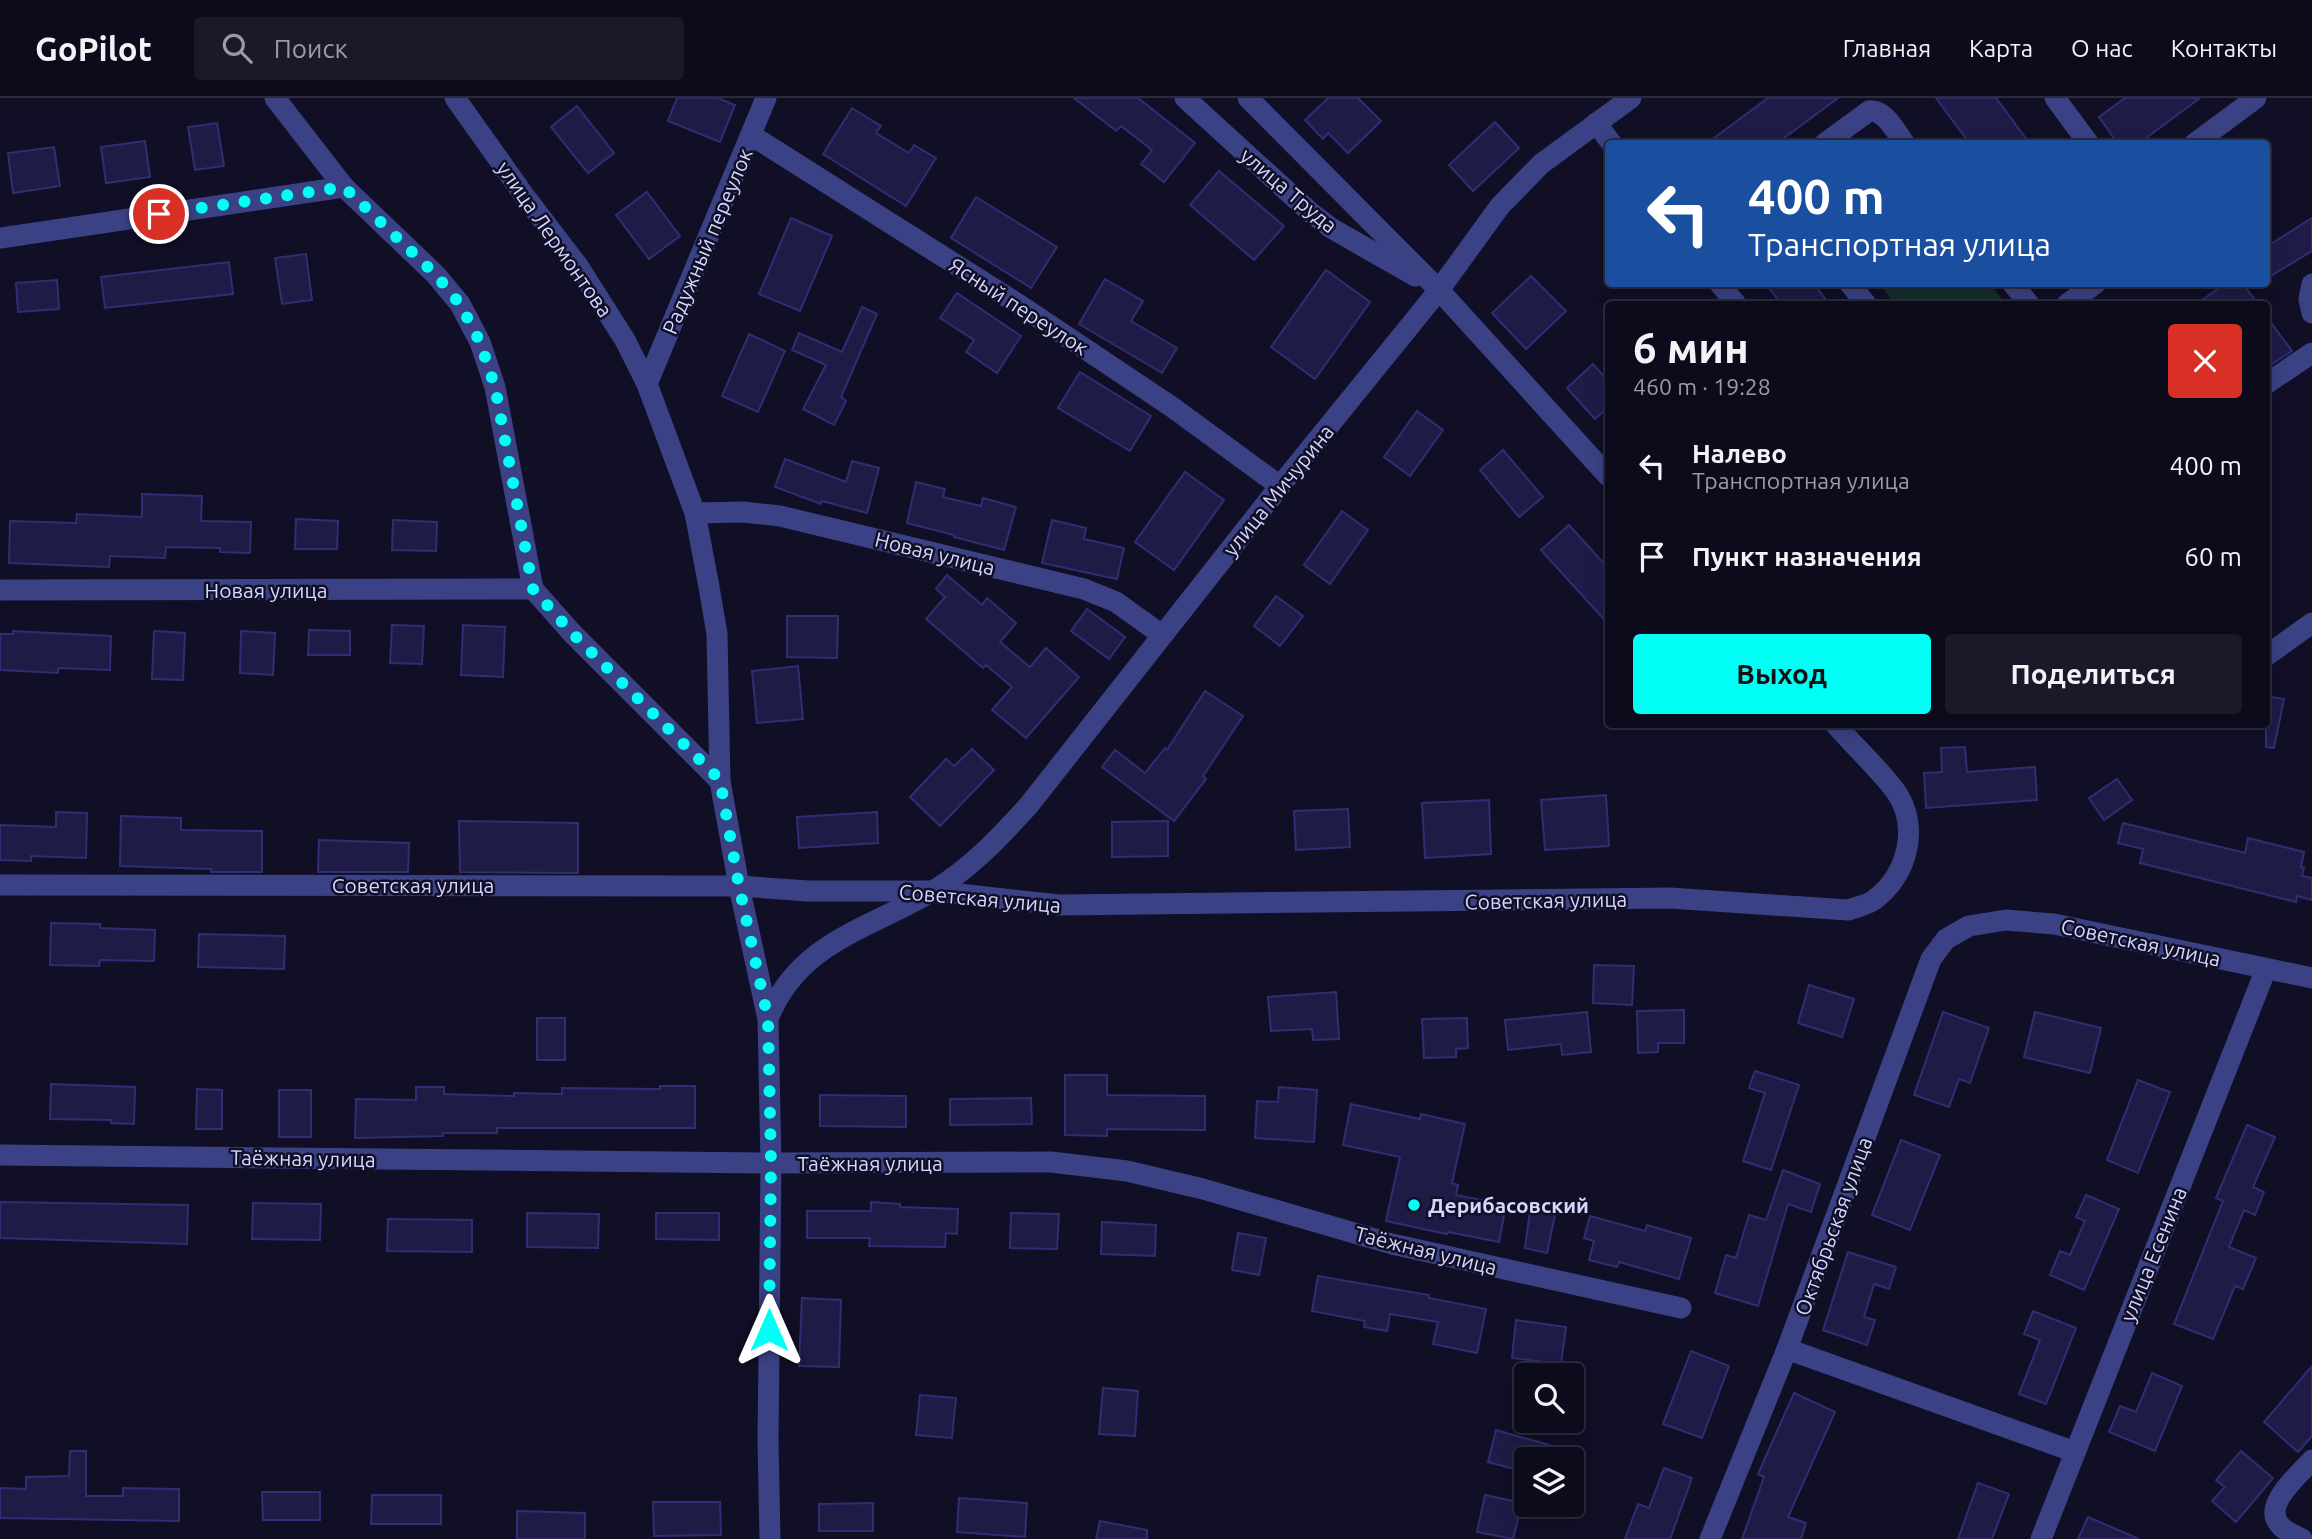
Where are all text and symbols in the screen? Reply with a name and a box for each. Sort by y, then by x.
search box [194,17,684,80]
icon: search [218,29,256,67]
text: GoPilot [35,30,152,67]
text: Поиск [274,34,348,63]
text: Главная [1843,35,1931,62]
text: Карта [1969,35,2033,62]
text: О нас [2071,35,2133,62]
text: Контакты [2171,35,2277,62]
street label: улица Труда [1236,143,1342,237]
street label: Радужный переулок [657,144,757,338]
street label: улица Лермонтова [492,157,618,321]
icon: left [1633,168,1724,259]
text: 400 m [1748,168,1885,223]
pin [129,184,189,244]
icon: arrive [140,195,178,233]
text: Транспортная улица [1748,226,2051,262]
street label: Ясный переулок [945,252,1093,360]
text: 6 мин [1633,324,1749,371]
button: close [2168,324,2242,398]
text: 460 m · 19:28 [1633,374,1771,399]
street label: улица Мичурина [1218,420,1338,560]
text: Налево [1692,439,1787,468]
icon: left [1633,447,1671,485]
text: 400 m [2170,451,2242,480]
text: Транспортная улица [1692,468,1910,493]
street label: Новая улица [872,526,998,580]
icon: arrive [1633,538,1671,576]
text: Пункт назначения [1692,542,1922,571]
text: 60 m [2184,542,2242,571]
street label: Новая улица [205,578,327,602]
button: Выход [1633,634,1931,714]
button: Поделиться [1945,634,2242,714]
street label: Советская улица [332,873,494,897]
street label: Советская улица [898,879,1062,917]
street label: Советская улица [1465,887,1627,913]
street label: Советская улица [2059,913,2223,971]
street label: Октябрьская улица [1790,1133,1876,1319]
street label: Таёжная улица [230,1145,376,1171]
street label: Таёжная улица [797,1151,943,1175]
street label: улица Есенина [2115,1183,2191,1325]
place label: Дерибасовский [1428,1193,1589,1217]
marker: Дерибасовский [1406,1197,1422,1213]
street label: Таёжная улица [1353,1221,1499,1279]
position arrow [732,1293,806,1367]
map controls [1514,1363,1584,1517]
button: search [1514,1363,1584,1433]
button: layers [1514,1447,1584,1517]

